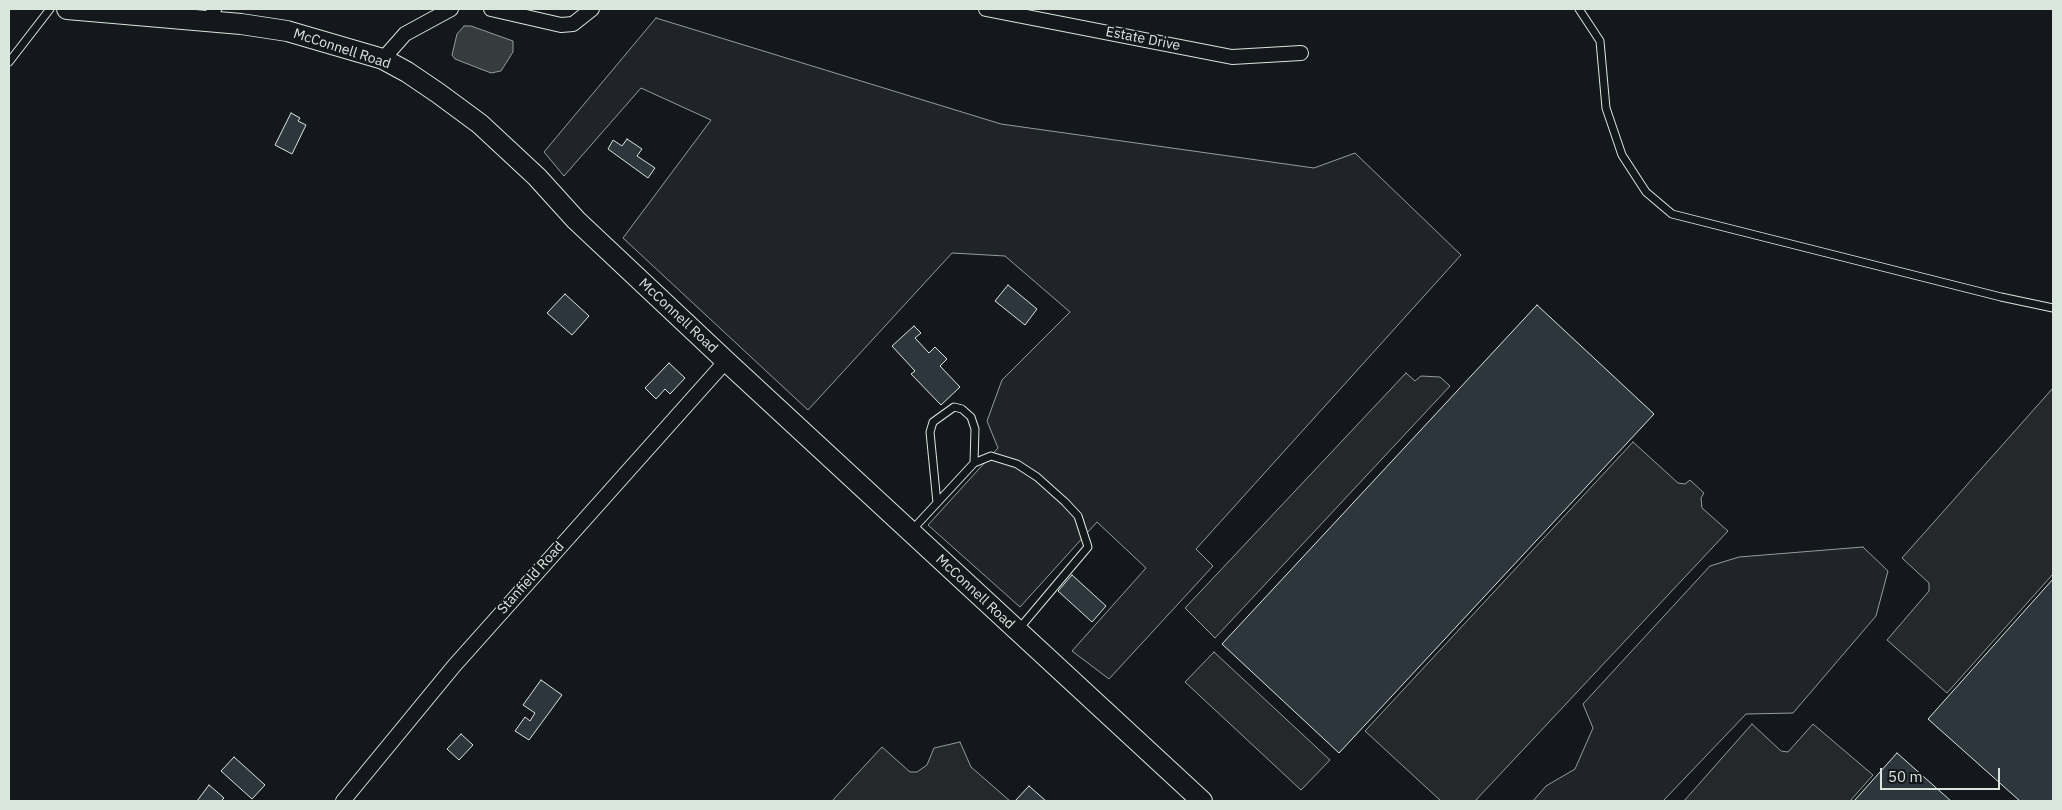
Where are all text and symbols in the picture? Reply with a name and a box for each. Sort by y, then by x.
street label: Estate Drive [1104,24,1182,54]
street label: McConnell Road [291,25,393,73]
street label: McConnell Road [635,275,721,357]
street label: Stanfield Road [494,538,568,618]
street label: McConnell Road [932,551,1018,633]
scale bar [1882,758,2002,790]
text: 50 m [1888,767,1923,786]

